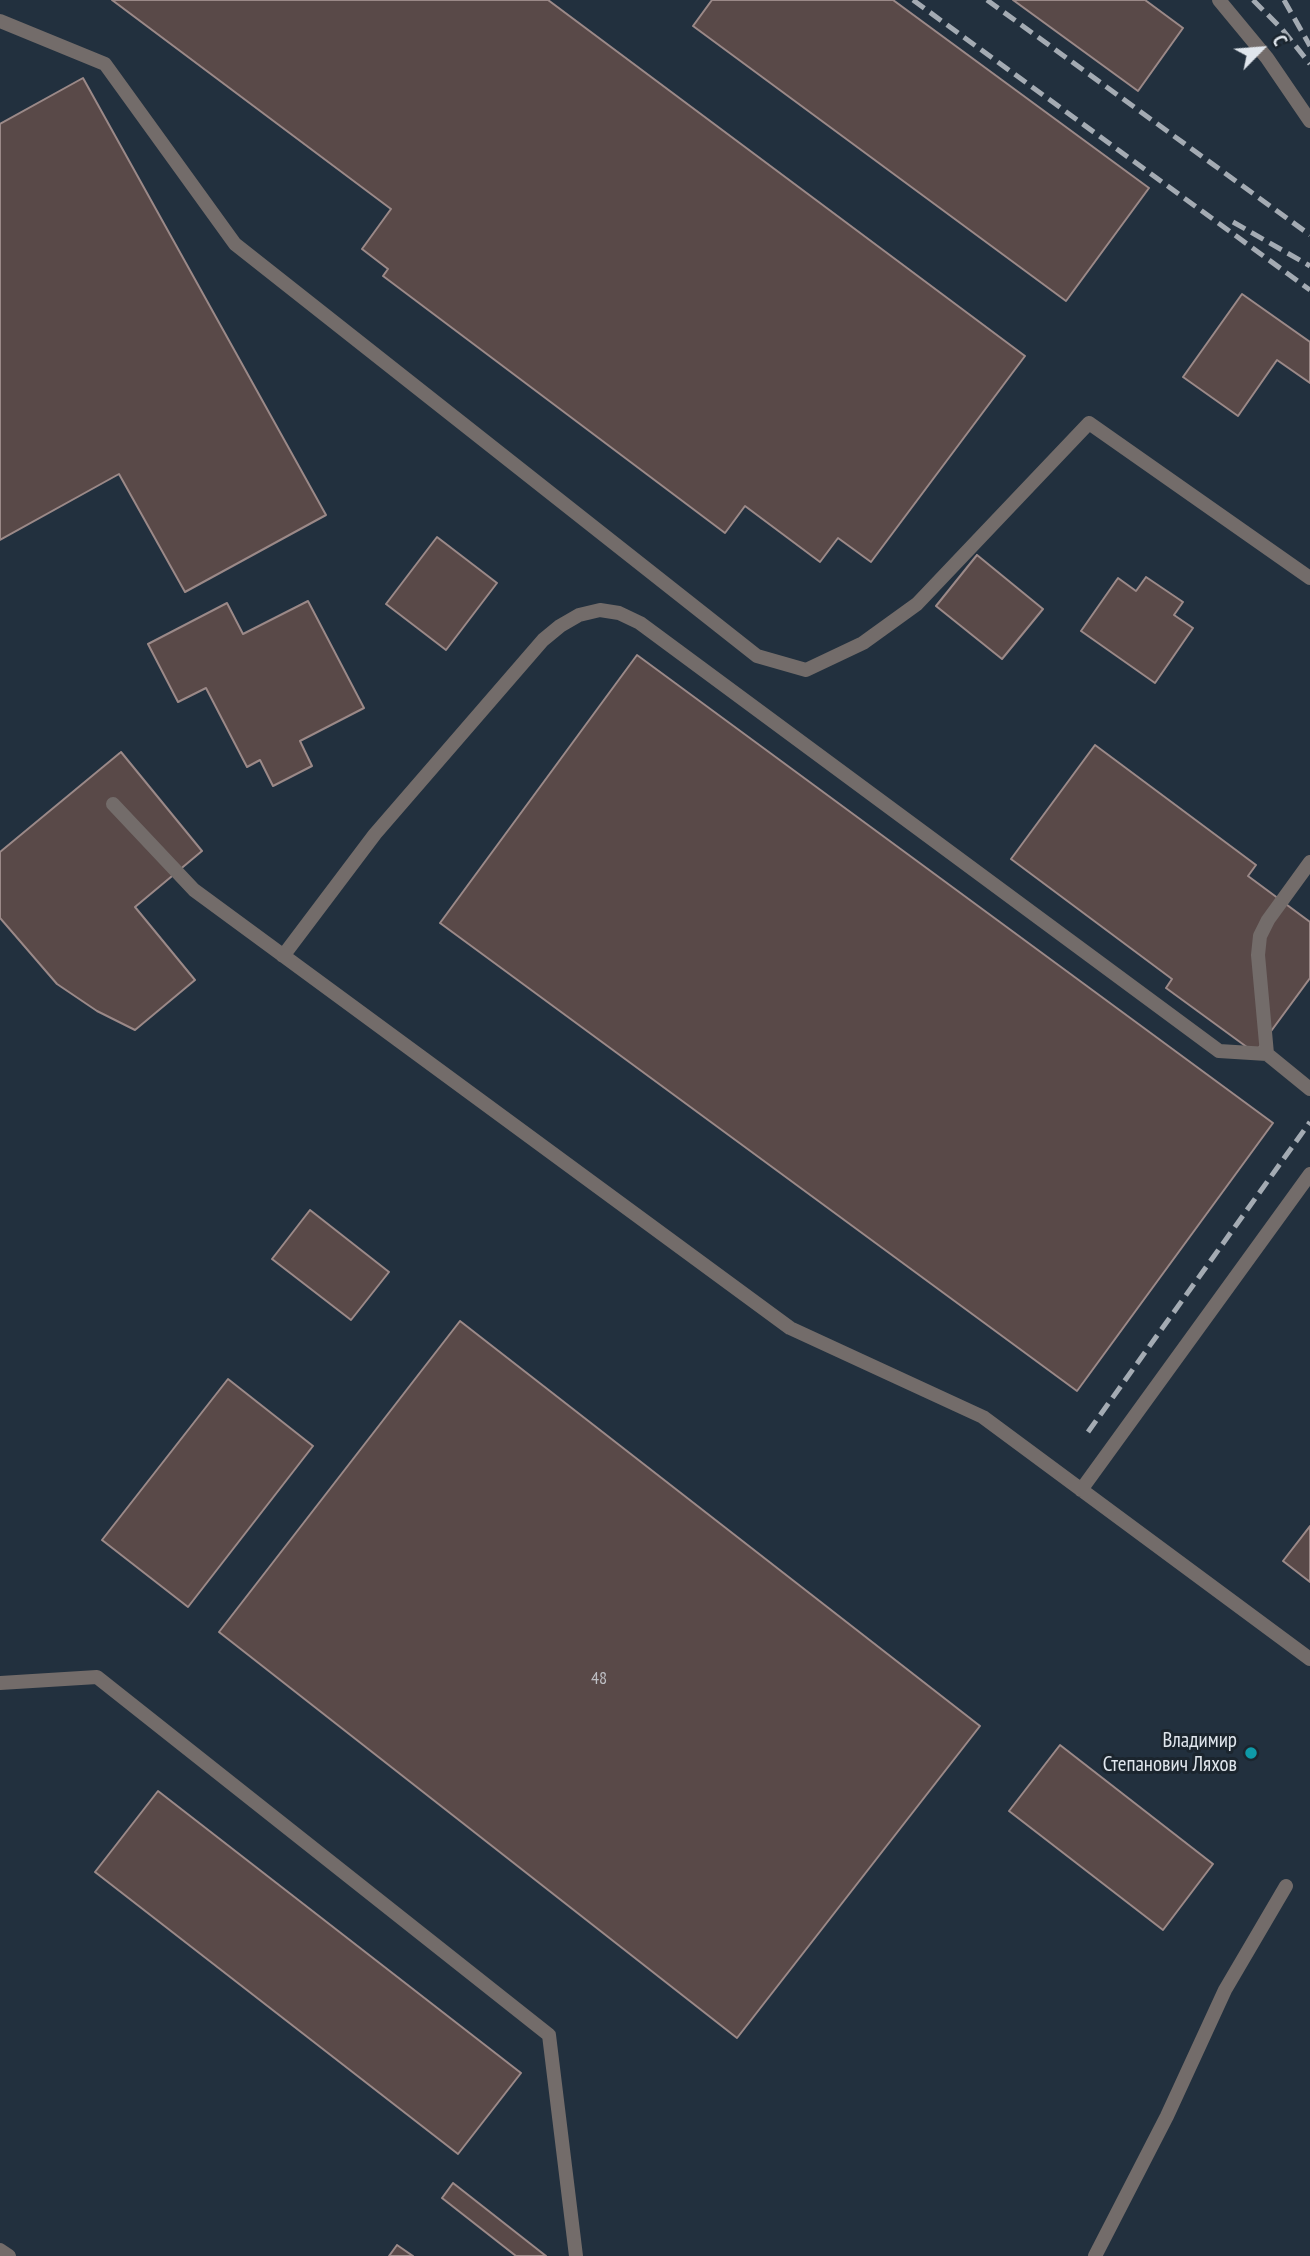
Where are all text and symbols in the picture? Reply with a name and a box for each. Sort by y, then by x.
north arrow [1226,14,1296,84]
text: С [1267,31,1293,49]
house number: 48 [591,1668,607,1690]
place label: Владимир Степанович Ляхов [1103,1728,1237,1778]
marker: Владимир Степанович Ляхов [1243,1745,1259,1761]

